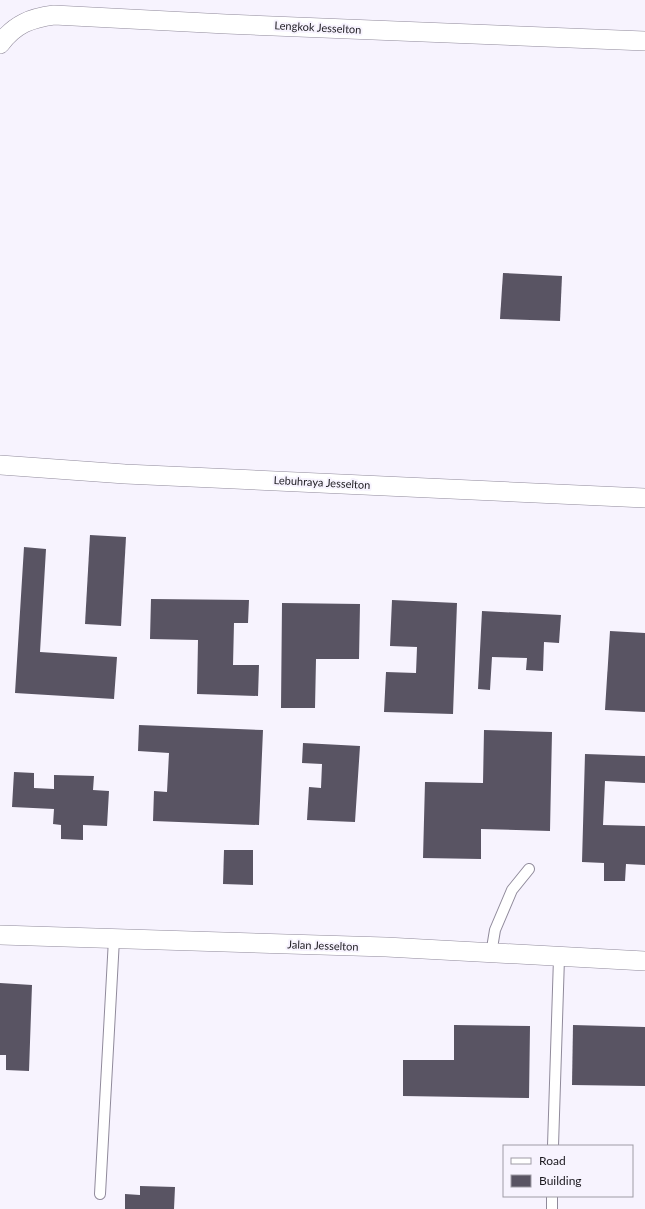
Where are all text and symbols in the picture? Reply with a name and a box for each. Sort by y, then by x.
street label: Lengkok Jesselton [274,18,362,36]
street label: Lebuhraya Jesselton [273,473,371,491]
street label: Jalan Jesselton [287,937,359,953]
legend [503,1145,633,1197]
text: Road [539,1153,566,1168]
text: Building [539,1173,582,1188]

